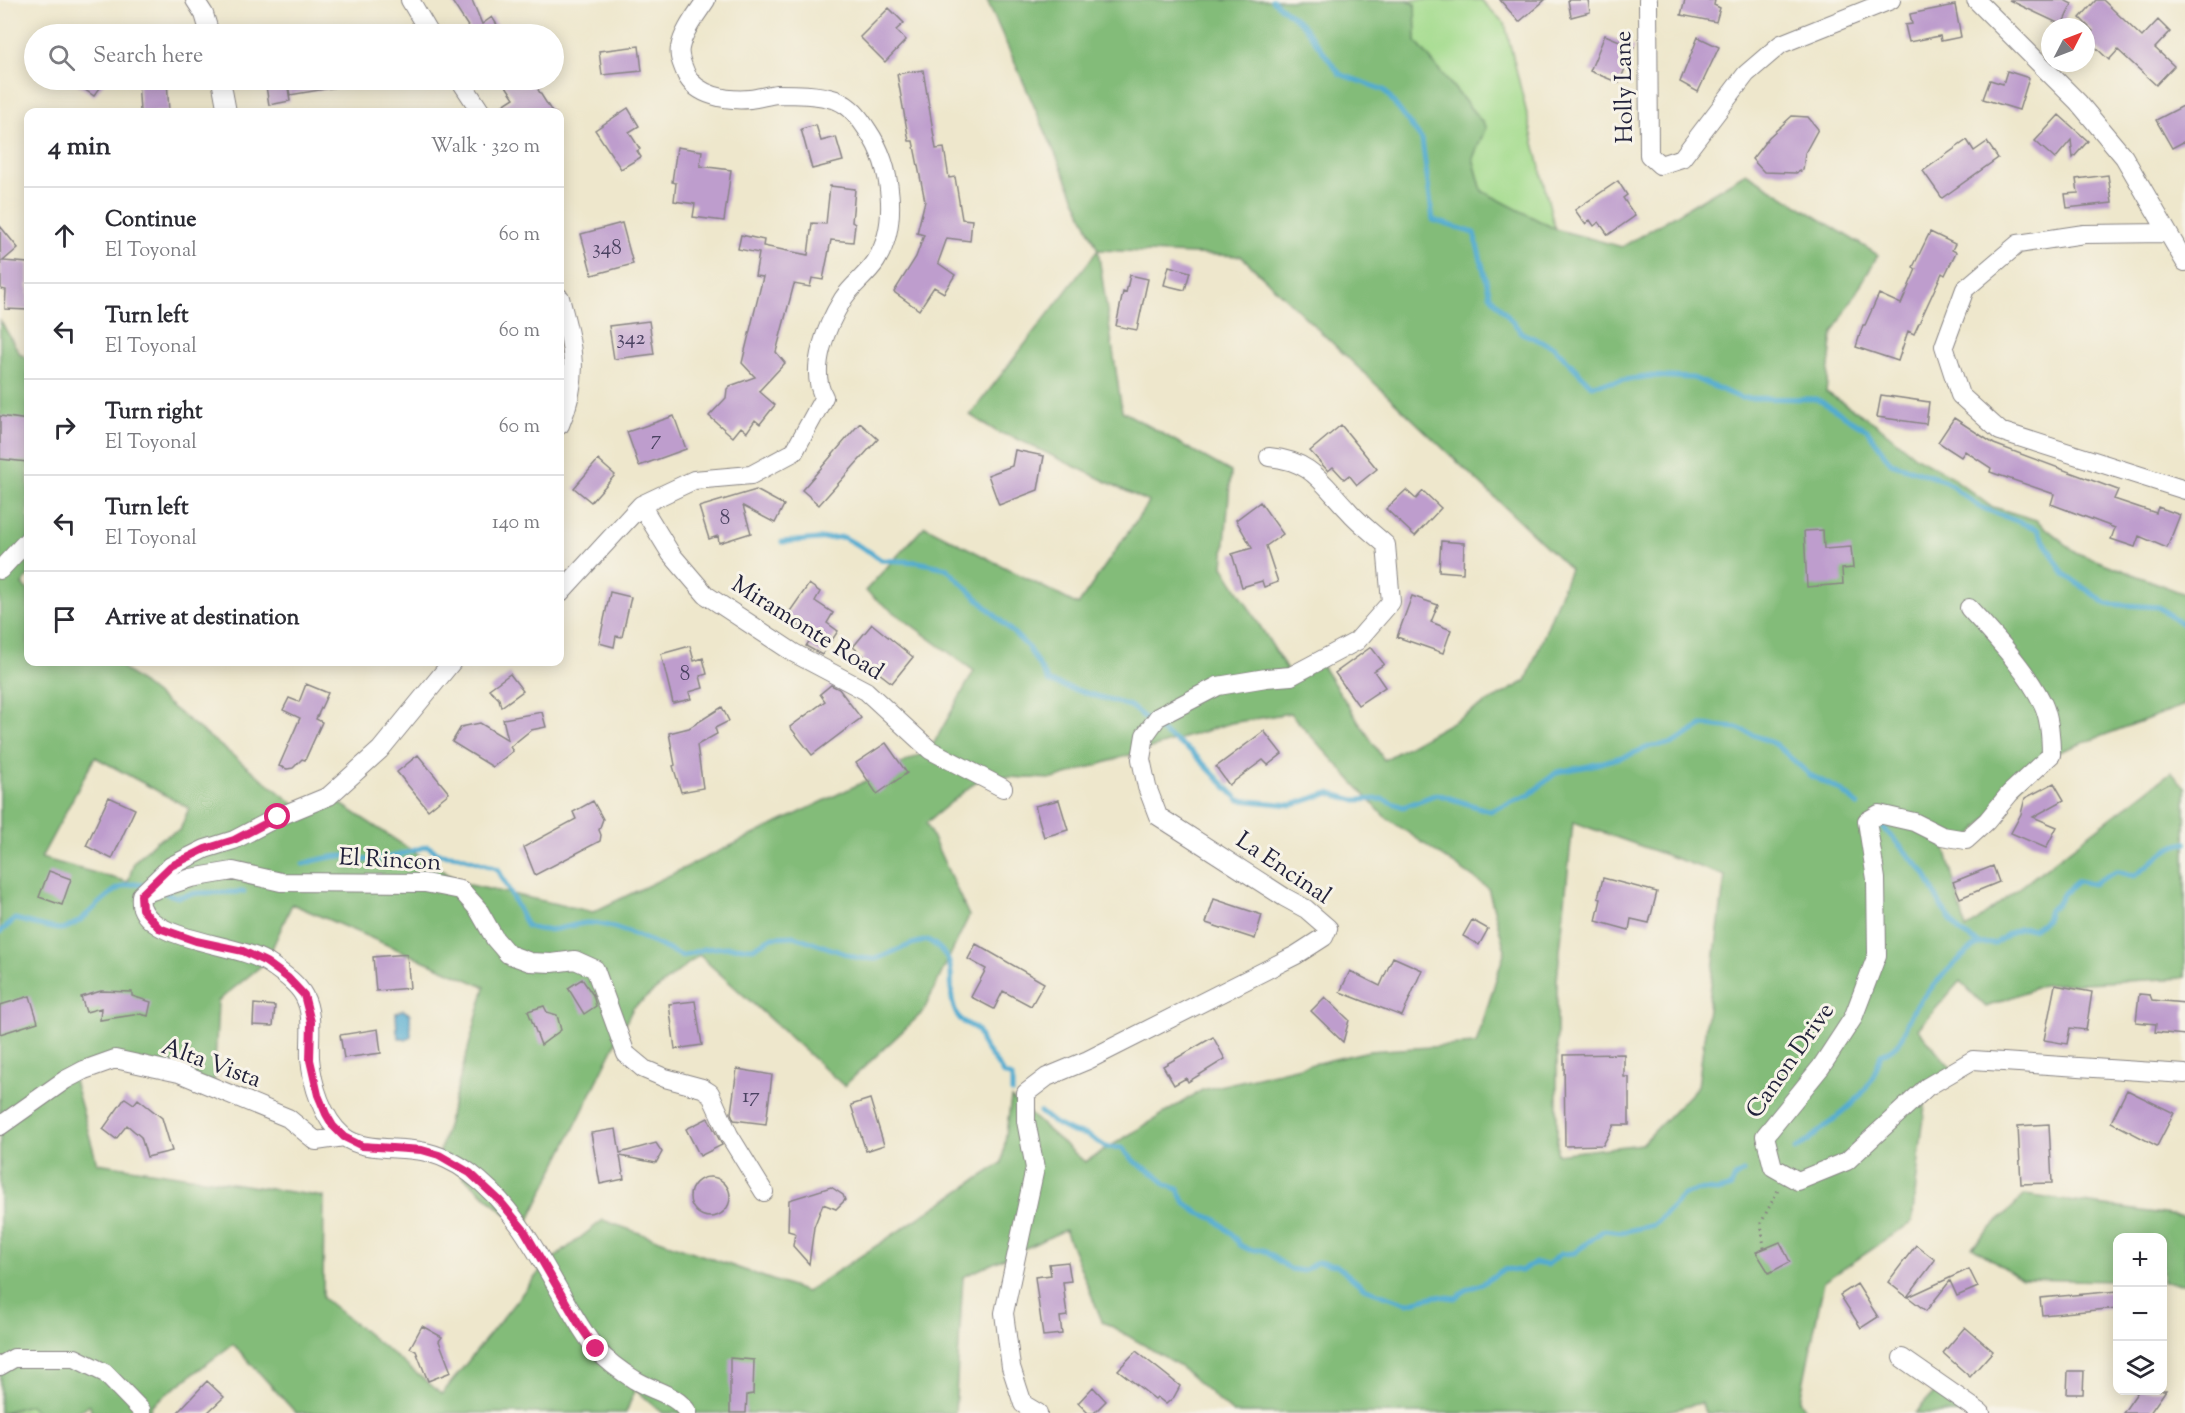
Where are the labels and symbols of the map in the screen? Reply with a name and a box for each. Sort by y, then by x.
north arrow [2041,18,2095,72]
street label: Holly Lane [1607,30,1643,144]
house number: 348 [592,234,622,264]
house number: 342 [617,324,646,354]
house number: 7 [651,425,662,455]
house number: 8 [720,504,730,534]
street label: Miramonte Road [724,568,890,690]
house number: 8 [680,660,690,690]
route start [264,803,290,829]
street label: La Encinal [1228,825,1338,914]
street label: El Rincon [338,841,442,881]
street label: Canon Drive [1739,996,1843,1126]
street label: Alta Vista [156,1030,266,1098]
house number: 17 [742,1082,760,1112]
route end [582,1335,608,1361]

